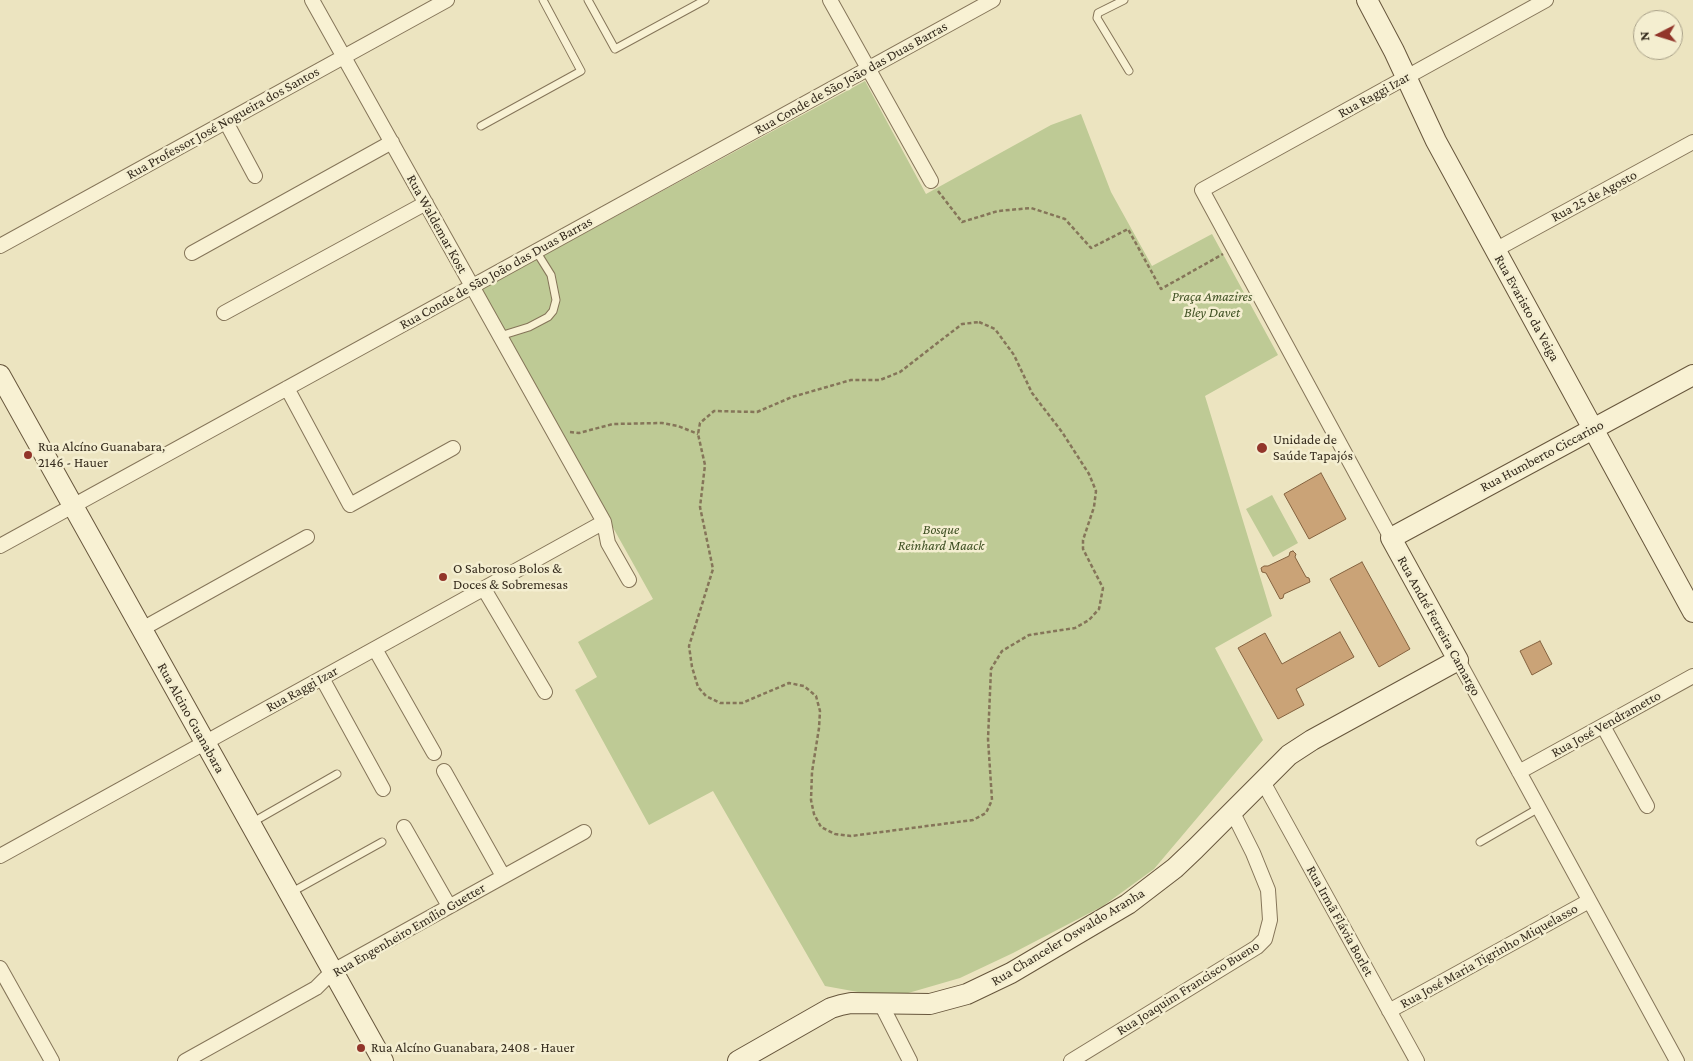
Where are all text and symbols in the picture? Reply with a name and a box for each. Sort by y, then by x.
north arrow [1633,10,1683,60]
street label: Rua Conde de São João das Duas Barras [752,18,950,138]
text: N [1636,31,1652,42]
street label: Rua Professor José Nogueira dos Santos [124,63,322,183]
street label: Rua Raggi Izar [1335,68,1413,122]
street label: Rua 25 de Agosto [1548,166,1640,226]
street label: Rua Waldemar Kost [403,172,471,276]
street label: Rua Conde de São João das Duas Barras [397,213,595,333]
street label: Rua Evaristo da Veiga [1491,252,1563,364]
park label: Praça Amazires Bley Davet [1172,289,1252,322]
street label: Rua Humberto Ciccarino [1477,416,1607,496]
place label: Unidade de Saúde Tapajós [1273,432,1353,464]
place label: Rua Alcíno Guanabara, 2146 - Hauer [38,439,165,472]
marker: Unidade de Saúde Tapajós [1255,441,1269,455]
marker: Rua Alcíno Guanabara, 2146 - Hauer [22,449,34,461]
park label: Bosque Reinhard Maack [898,522,984,554]
street label: Rua André Ferreira Camargo [1394,553,1484,699]
place label: O Saboroso Bolos & Doces & Sobremesas [453,561,568,594]
marker: O Saboroso Bolos & Doces & Sobremesas [437,571,449,583]
street label: Rua Alcino Guanabara [154,660,228,776]
street label: Rua Raggi Izar [263,662,341,716]
street label: Rua José Vendrametto [1548,687,1664,761]
street label: Rua Irmã Flávia Borlet [1303,863,1377,979]
street label: Rua Engenheiro Emílio Guetter [330,879,488,981]
street label: Rua Chanceler Oswaldo Aranha [988,884,1148,990]
street label: Rua José Maria Tigrinho Miquelasso [1397,900,1581,1012]
street label: Rua Joaquim Francisco Bueno [1113,937,1263,1039]
place label: Rua Alcíno Guanabara, 2408 - Hauer [371,1040,575,1056]
marker: Rua Alcíno Guanabara, 2408 - Hauer [355,1042,367,1054]

